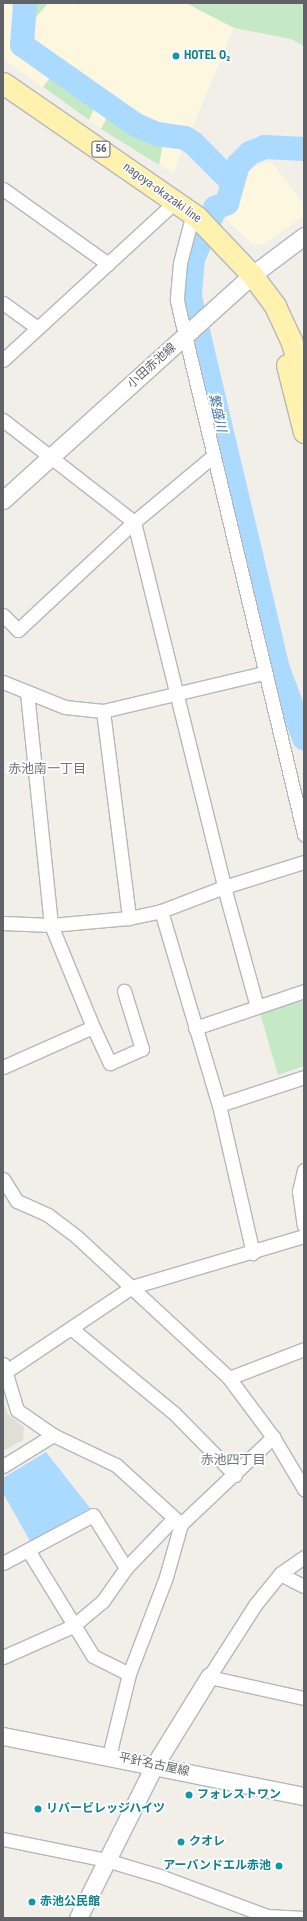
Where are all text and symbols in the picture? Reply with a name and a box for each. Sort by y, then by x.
place label: HOTEL O₂ [184,49,230,63]
marker: HOTEL O₂ [171,51,181,61]
road number: 56 [91,140,111,158]
street label: nagoya-okazaki line [120,160,204,226]
street label: 小田赤池線 [125,341,179,391]
water label: 繁盛川 [205,392,229,434]
district label: 赤池南一丁目 [8,761,86,777]
district label: 赤池四丁目 [201,1452,265,1468]
street label: 平針名古屋線 [117,1750,191,1780]
place label: フォレストワン [197,1788,281,1802]
marker: フォレストワン [184,1790,194,1800]
place label: リバービレッジハイツ [46,1802,166,1816]
marker: リバービレッジハイツ [33,1804,43,1814]
place label: クオレ [189,1835,225,1849]
marker: クオレ [176,1837,186,1847]
place label: アーバンドエル赤池 [164,1859,271,1873]
marker: アーバンドエル赤池 [274,1861,284,1871]
place label: 赤池公民館 [40,1895,100,1909]
marker: 赤池公民館 [27,1897,37,1907]

